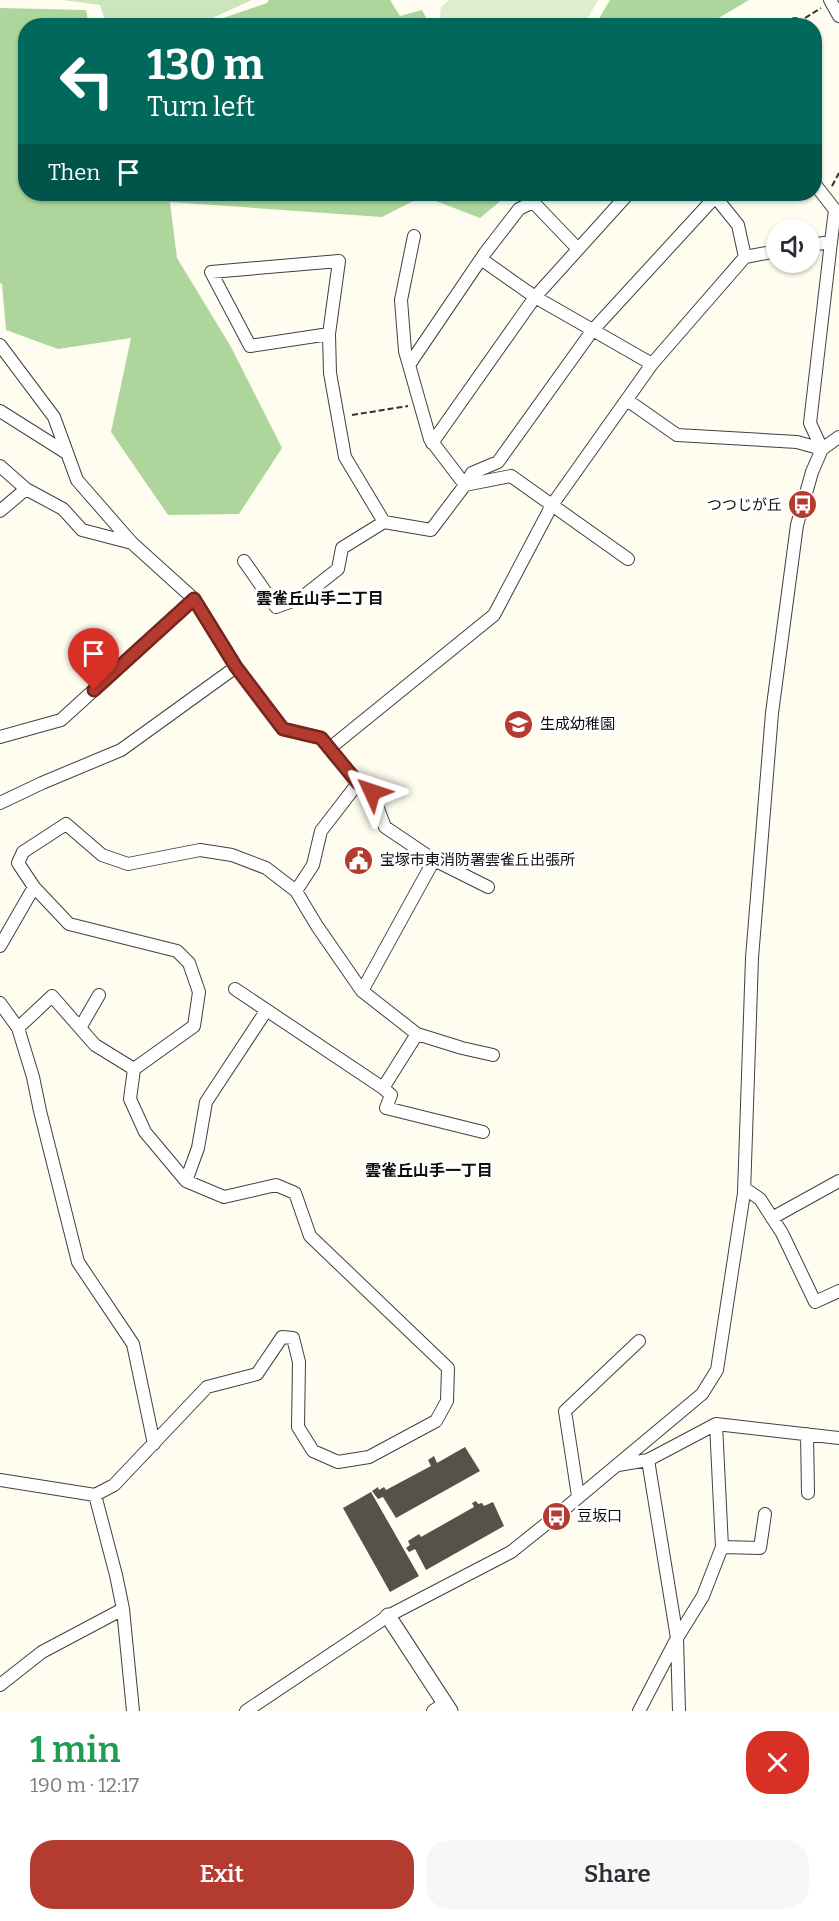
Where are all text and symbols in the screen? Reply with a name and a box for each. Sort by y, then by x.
text: 130 m [147,40,264,90]
icon: left [48,42,126,120]
text: Turn left [147,91,255,123]
icon: arrive [112,156,145,189]
text: Then [48,159,100,186]
map controls [766,219,820,273]
button: sound [766,219,820,273]
bus stop icon: つつじが丘 [787,489,819,521]
place label: つつじが丘 [707,496,782,514]
district label: 雲雀丘山手二丁目 [256,589,384,608]
pin [68,628,119,690]
icon: arrive [77,637,110,670]
school or university icon: 生成幼稚園 [503,708,535,740]
place label: 生成幼稚園 [540,715,615,733]
position arrow [340,760,404,824]
public building icon: 宝塚市東消防署雲雀丘出張所 [343,844,375,876]
place label: 宝塚市東消防署雲雀丘出張所 [380,851,575,869]
district label: 雲雀丘山手一丁目 [365,1161,493,1180]
bus stop icon: 豆坂口 [540,1500,572,1532]
place label: 豆坂口 [577,1507,622,1525]
text: 1 min [30,1728,121,1772]
button: close [746,1731,809,1794]
text: 190 m · 12:17 [30,1773,139,1797]
button: Exit [30,1840,414,1909]
button: Share [426,1840,809,1909]

